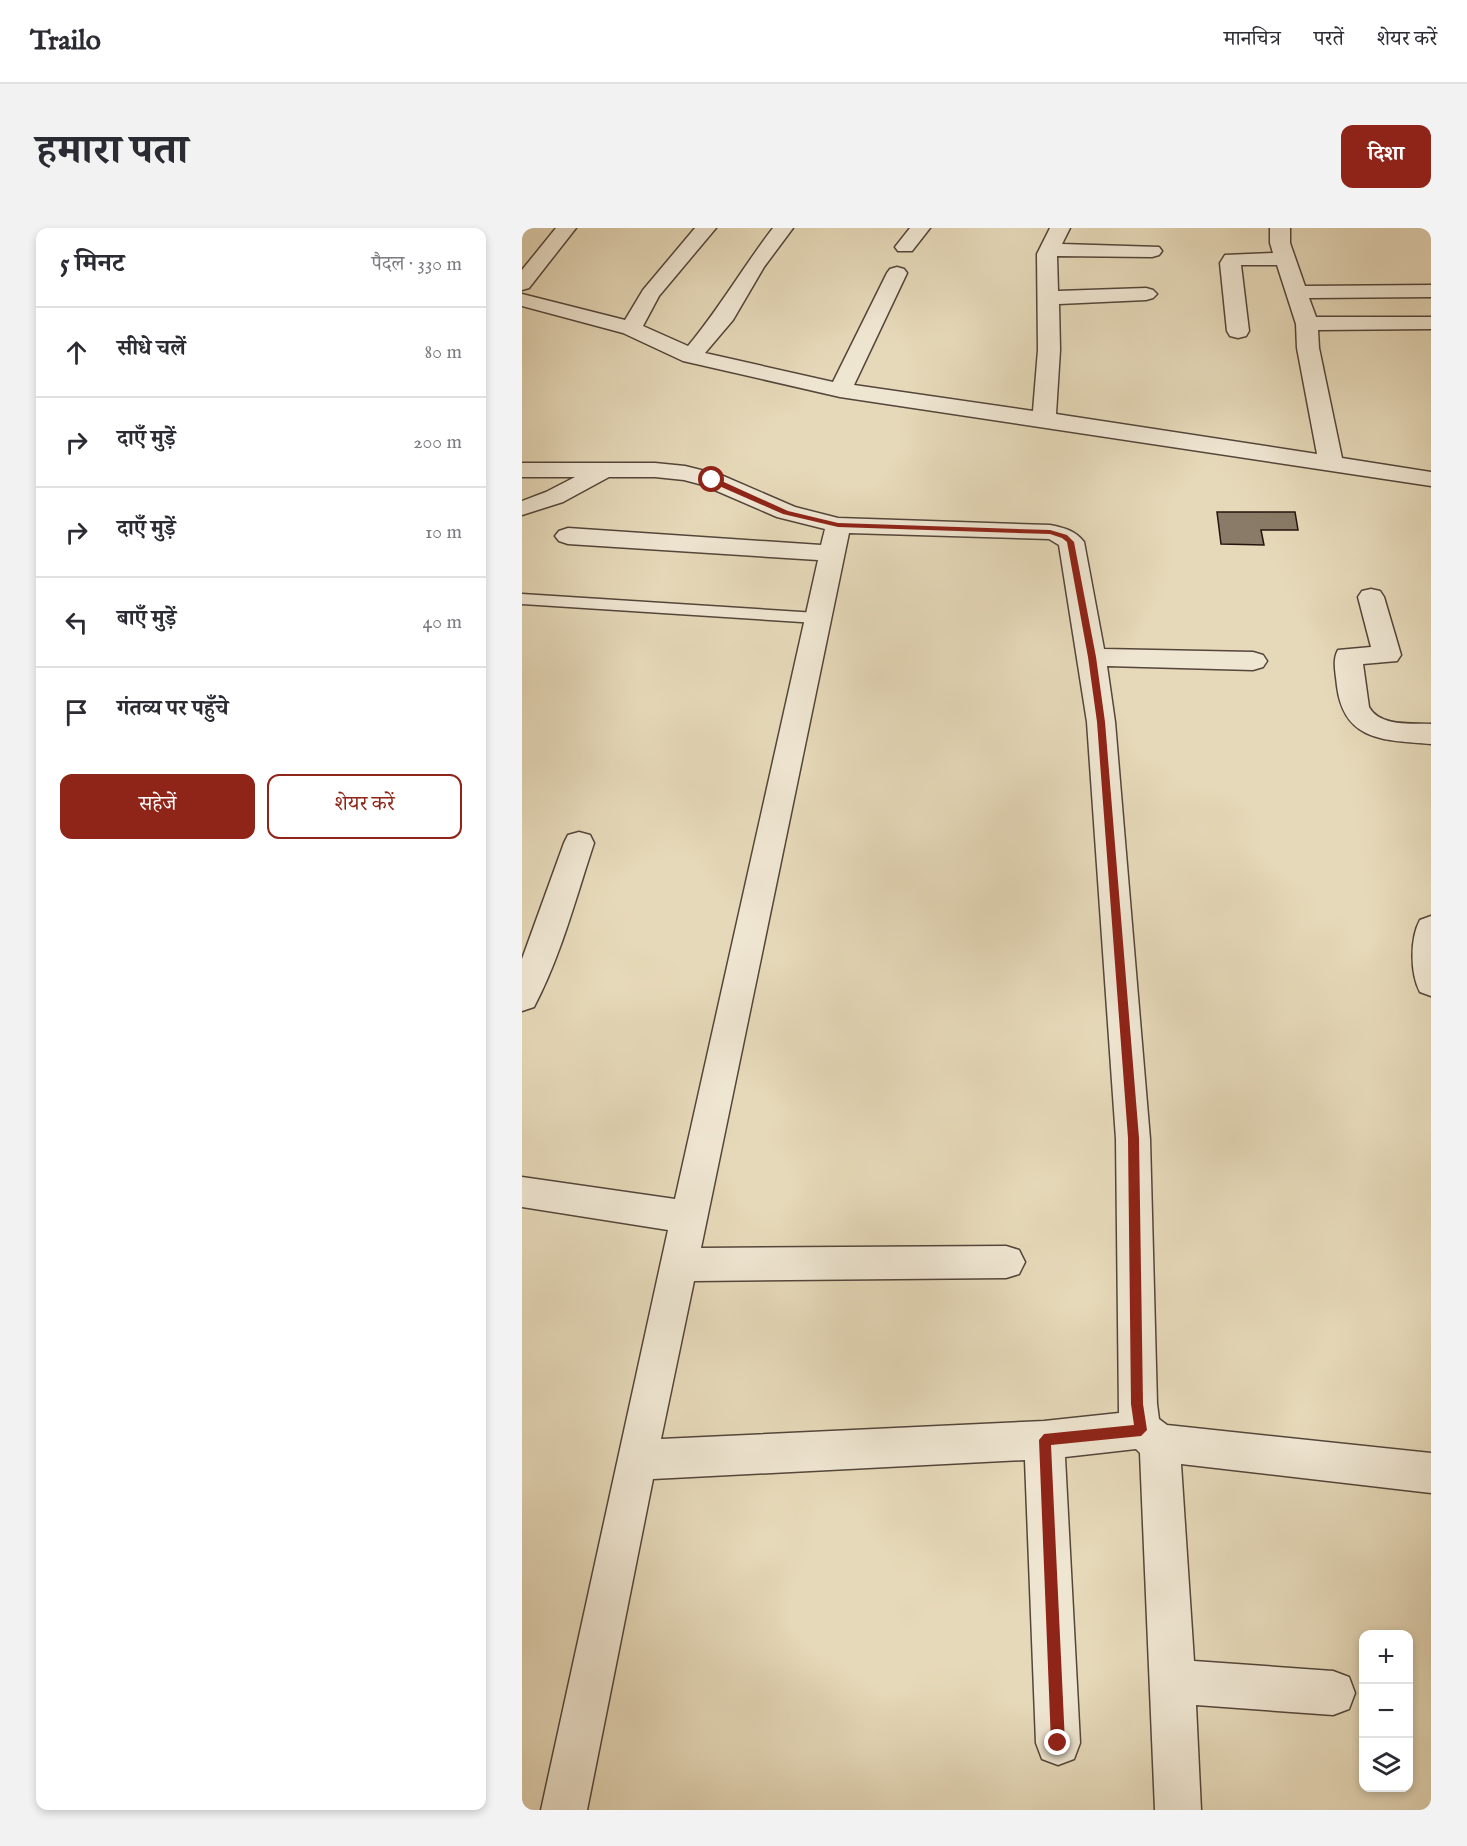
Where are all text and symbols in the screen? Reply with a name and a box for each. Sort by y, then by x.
text: Trailo [30,24,101,59]
text: मानचित्र [1224,26,1281,53]
text: परतें [1314,26,1344,53]
text: शेयर करें [1377,26,1437,53]
text: हमारा पता [36,125,188,178]
button: दिशा [1341,125,1431,188]
text: 5 मिनट [60,247,124,280]
text: पैदल · 330 m [372,252,462,277]
text: सीधे चलें [117,335,186,363]
icon: ahead [60,336,93,369]
text: 80 m [425,340,462,365]
text: दाएँ मुड़ें [117,425,176,453]
icon: right [60,426,93,459]
text: 200 m [413,430,462,455]
route start [698,466,724,492]
text: दाएँ मुड़ें [117,515,176,543]
icon: right [60,516,93,549]
text: 10 m [425,520,462,545]
text: बाएँ मुड़ें [117,605,176,633]
icon: left [60,606,93,639]
text: 40 m [423,610,462,635]
text: गंतव्य पर पहुँचे [117,695,228,723]
icon: arrive [60,696,93,729]
button: सहेजें [60,774,255,839]
button: शेयर करें [267,774,462,839]
map controls [1359,1630,1413,1792]
button: + [1359,1630,1413,1684]
button: − [1359,1684,1413,1738]
route end [1044,1729,1070,1755]
button: layers [1359,1738,1413,1792]

